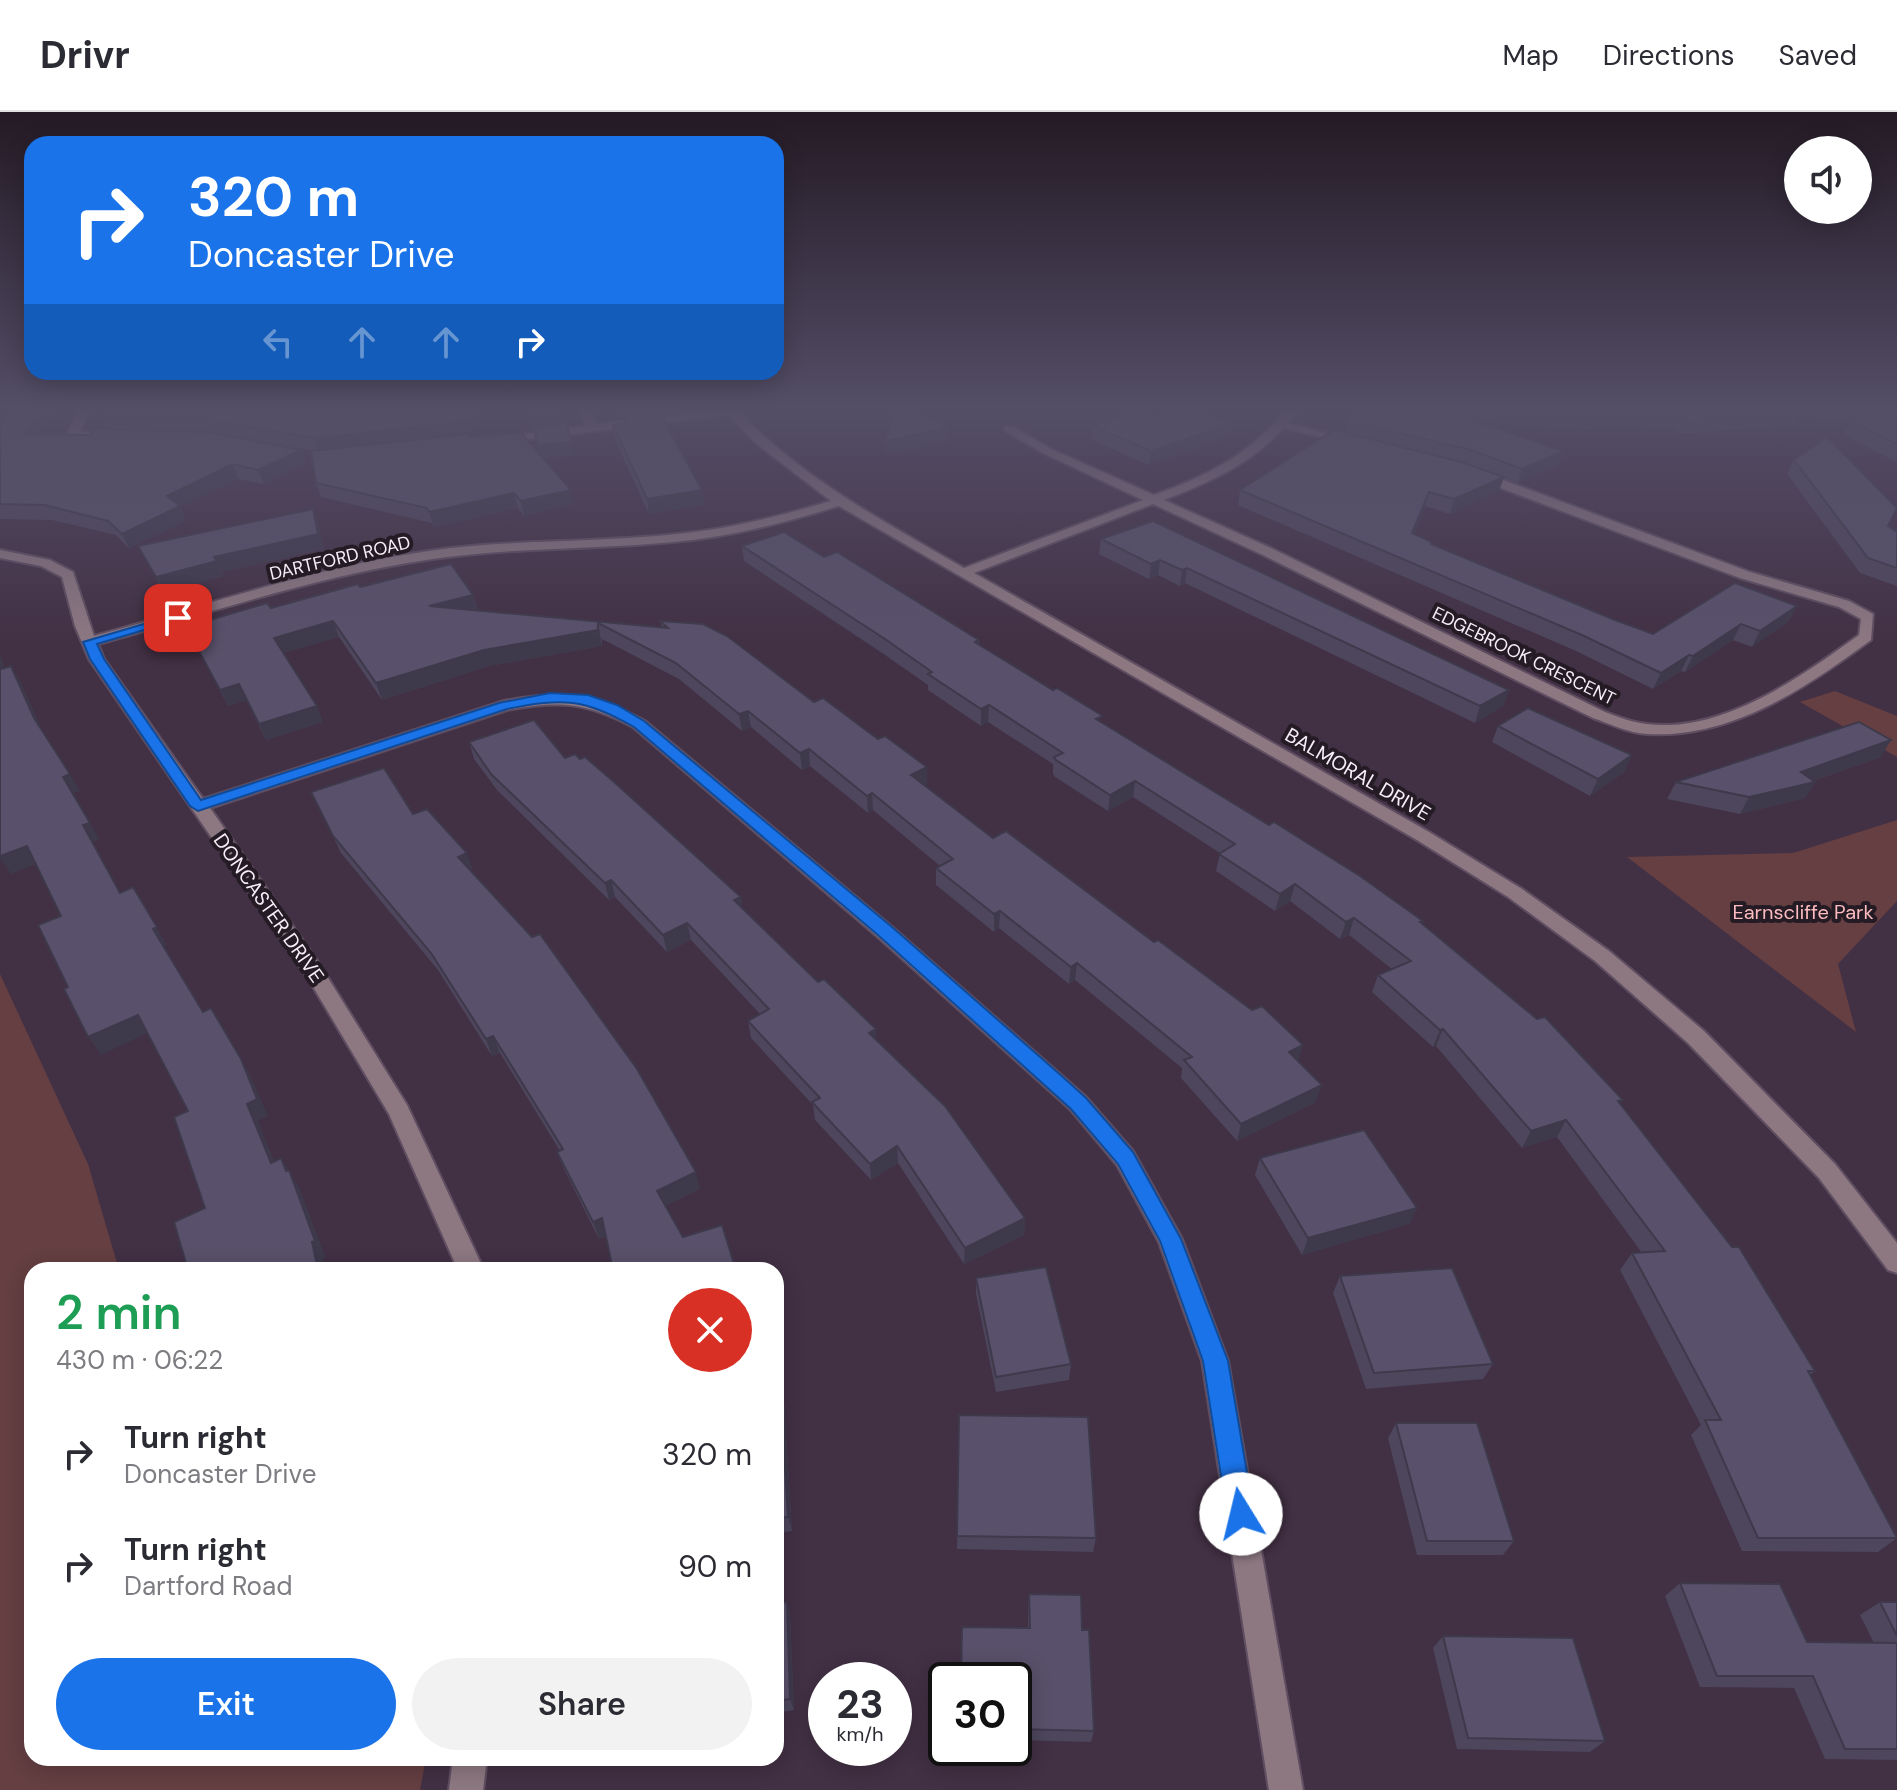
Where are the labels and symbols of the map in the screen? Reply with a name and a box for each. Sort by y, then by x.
street label: DARTFORD ROAD [267,530,413,586]
pin [144,584,212,652]
street label: EDGEBROOK CRESCENT [1428,601,1620,711]
street label: BALMORAL DRIVE [1280,722,1436,826]
street label: DONCASTER DRIVE [208,828,330,988]
park label: Earnscliffe Park [1732,899,1874,925]
position arrow [1199,1472,1283,1556]
speed limit sign: 30 [928,1662,1032,1766]

